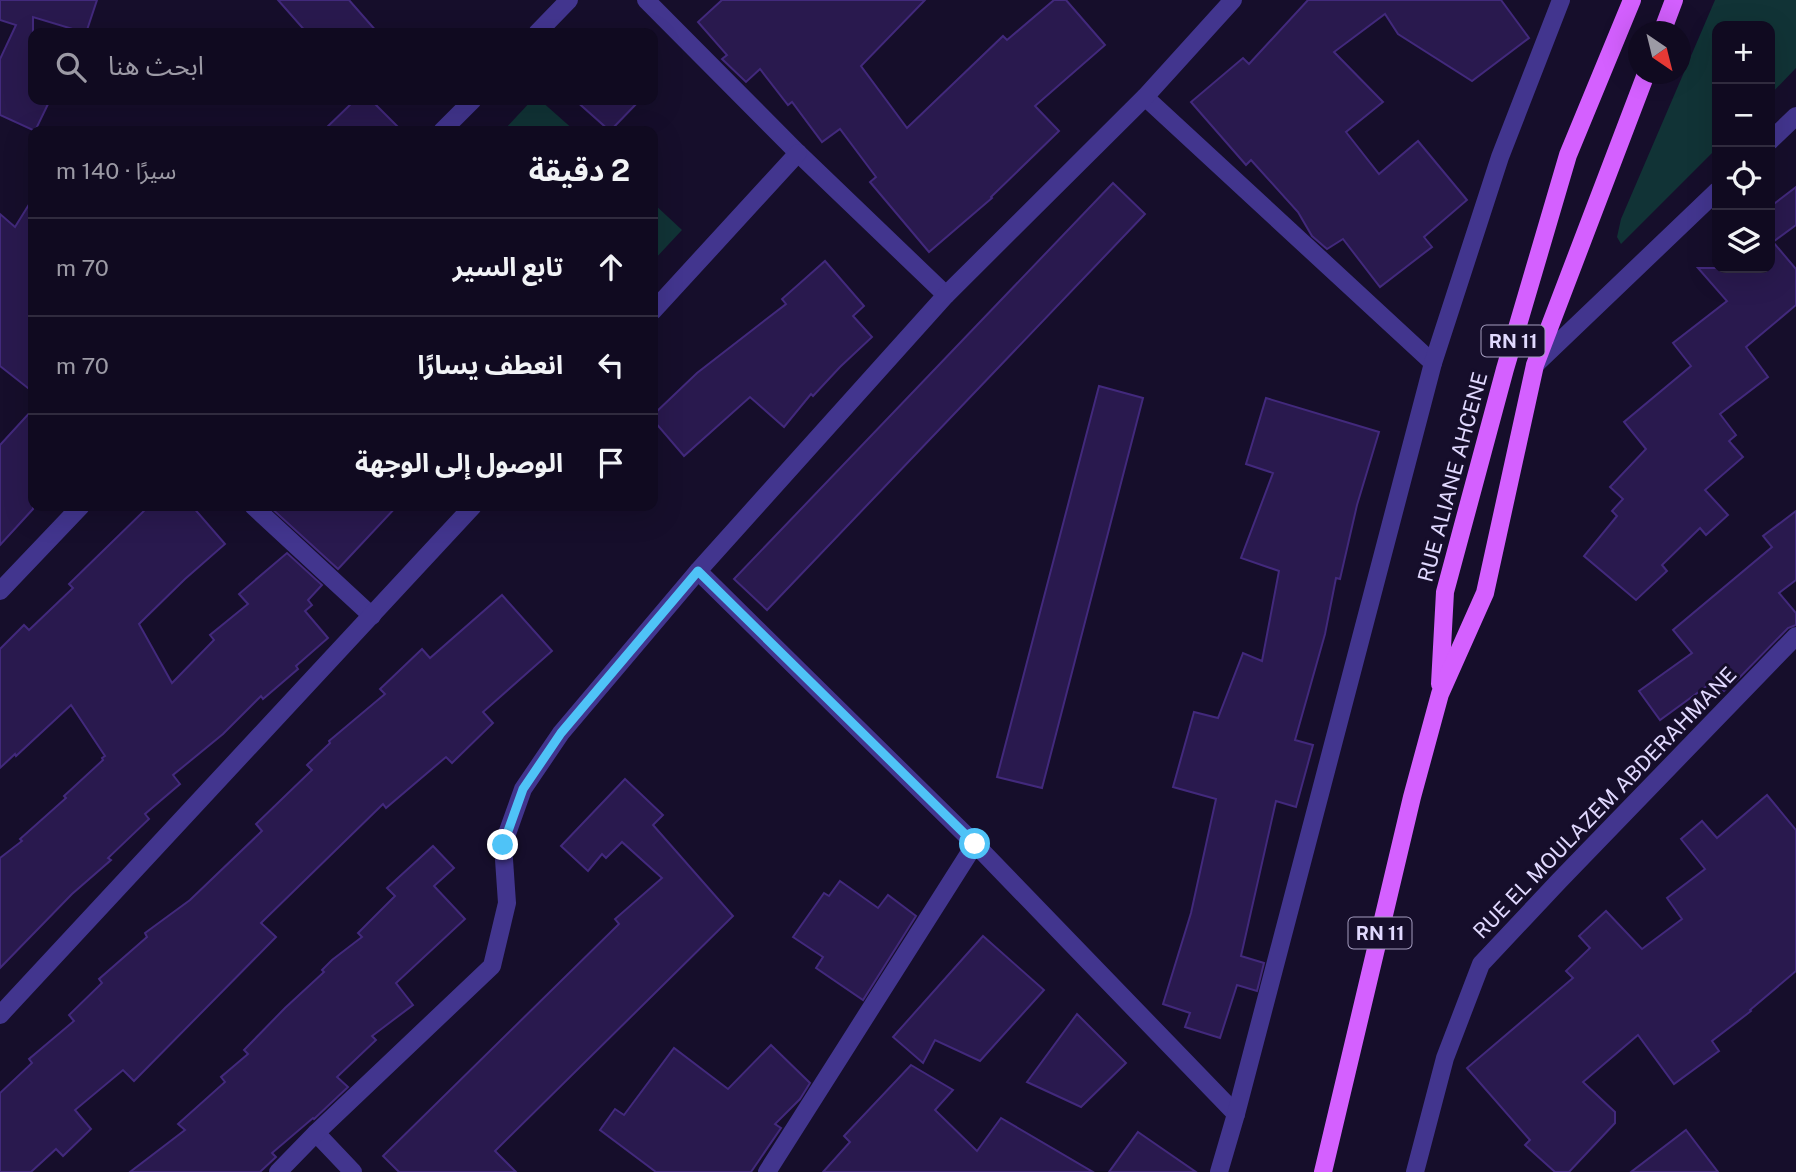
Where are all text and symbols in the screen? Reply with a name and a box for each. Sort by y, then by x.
north arrow [1628,21,1691,84]
map controls [1712,21,1775,273]
button: + [1712,21,1775,84]
search box [28,28,658,105]
icon: search [52,48,90,86]
text: ابحث هنا [108,50,204,81]
button: − [1712,84,1775,147]
button: locate [1712,147,1775,210]
text: 2 دقيقة [529,152,630,188]
text: سيرًا · 140 m [56,157,176,184]
button: layers [1712,210,1775,273]
icon: ahead [592,248,630,286]
text: تابع السير [453,251,563,282]
text: 70 m [56,254,109,281]
road number: RN 11 [1482,326,1544,356]
icon: left [592,346,630,384]
text: انعطف يسارًا [417,349,563,380]
text: 70 m [56,352,109,379]
street label: RUE ALIANE AHCENE [1412,369,1493,584]
icon: arrive [592,444,630,482]
text: الوصول إلى الوجهة [355,447,563,478]
street label: RUE EL MOULAZEM ABDERAHMANE [1468,662,1741,944]
route start [959,828,990,859]
route end [487,829,518,860]
road number: RN 11 [1348,917,1412,948]

